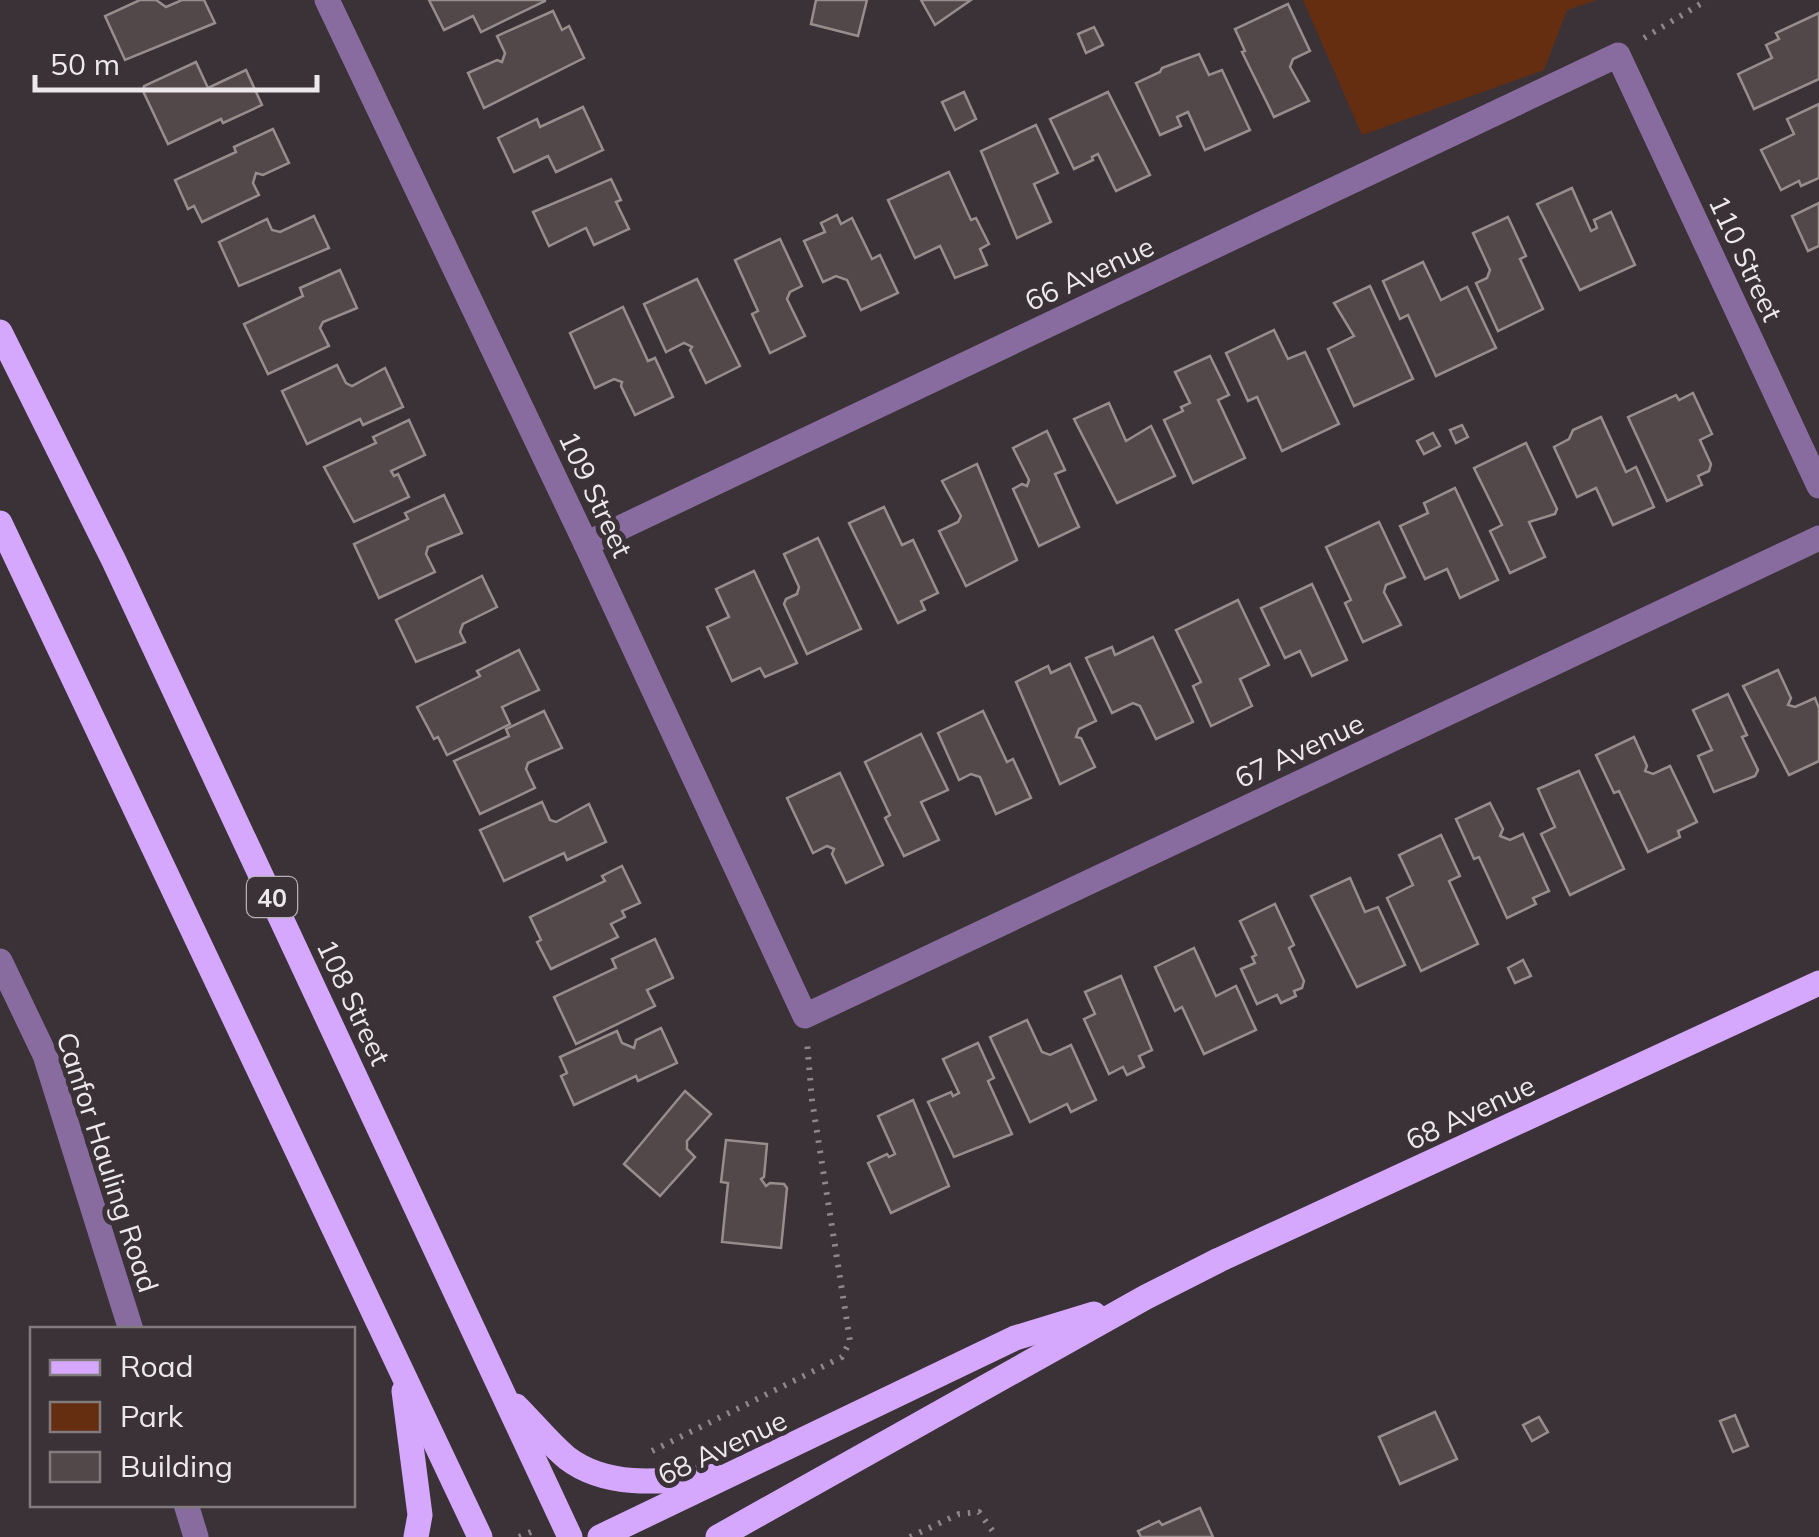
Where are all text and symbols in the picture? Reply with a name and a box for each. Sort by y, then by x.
scale bar [35,30,318,92]
text: 50 m [50,45,120,83]
street label: 110 Street [1702,189,1791,327]
street label: 66 Avenue [1019,228,1159,318]
street label: 109 Street [552,425,641,563]
street label: 67 Avenue [1229,705,1369,795]
road number: 40 [247,877,297,917]
street label: 108 Street [310,933,399,1071]
street label: Canfor Hauling Road [49,1028,167,1296]
street label: 68 Avenue [1400,1067,1540,1157]
legend [30,1327,355,1507]
text: Road [120,1347,194,1385]
text: Park [120,1397,184,1435]
street label: 68 Avenue [652,1402,792,1492]
text: Building [120,1447,233,1485]

